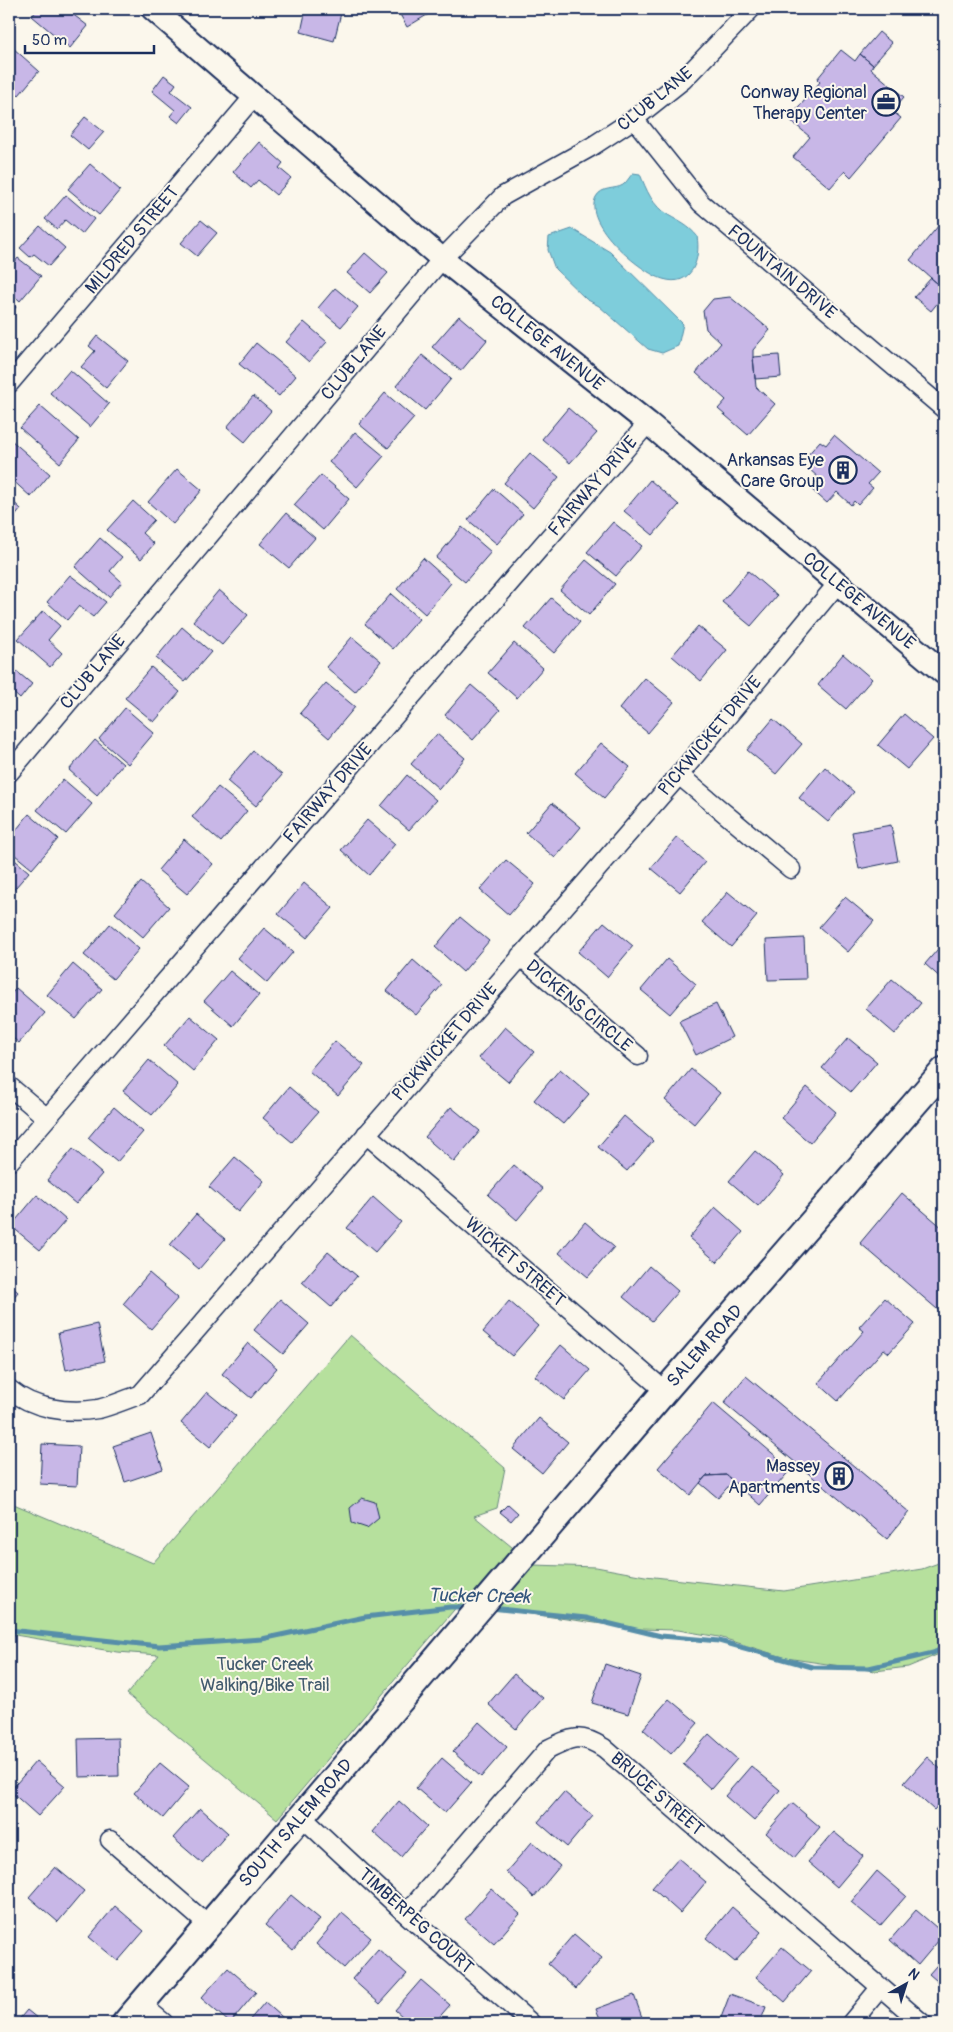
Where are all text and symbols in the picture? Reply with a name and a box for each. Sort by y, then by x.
scale bar [25,22,154,54]
text: 50 m [32,31,67,50]
street label: CLUB LANE [613,62,697,136]
place label: Conway Regional Therapy Center [740,81,868,125]
office icon: Conway Regional Therapy Center [871,87,901,117]
street label: MILDRED STREET [80,181,184,299]
street label: FOUNTAIN DRIVE [723,220,841,324]
street label: COLLEGE AVENUE [485,290,609,396]
street label: CLUB LANE [316,321,392,405]
street label: FAIRWAY DRIVE [543,431,643,541]
place label: Arkansas Eye Care Group [727,449,824,493]
building icon: Arkansas Eye Care Group [828,455,858,485]
street label: COLLEGE AVENUE [798,547,920,655]
street label: CLUB LANE [55,630,131,714]
street label: PICKWICKET DRIVE [653,671,767,801]
street label: FAIRWAY DRIVE [278,738,378,848]
street label: DICKENS CIRCLE [521,955,637,1057]
street label: PICKWICKET DRIVE [387,978,503,1106]
street label: WICKET STREET [460,1212,570,1312]
street label: SALEM ROAD [662,1300,748,1392]
place label: Massey Apartments [728,1455,820,1499]
building icon: Massey Apartments [824,1461,854,1491]
water label: Tucker Creek [428,1583,532,1609]
park label: Tucker Creek Walking/Bike Trail [200,1653,330,1697]
street label: BRUCE STREET [605,1747,709,1841]
street label: SOUTH SALEM ROAD [234,1754,358,1892]
street label: TIMBERPEG COURT [354,1863,478,1979]
north arrow [880,1960,930,2010]
text: N [905,1965,923,1984]

